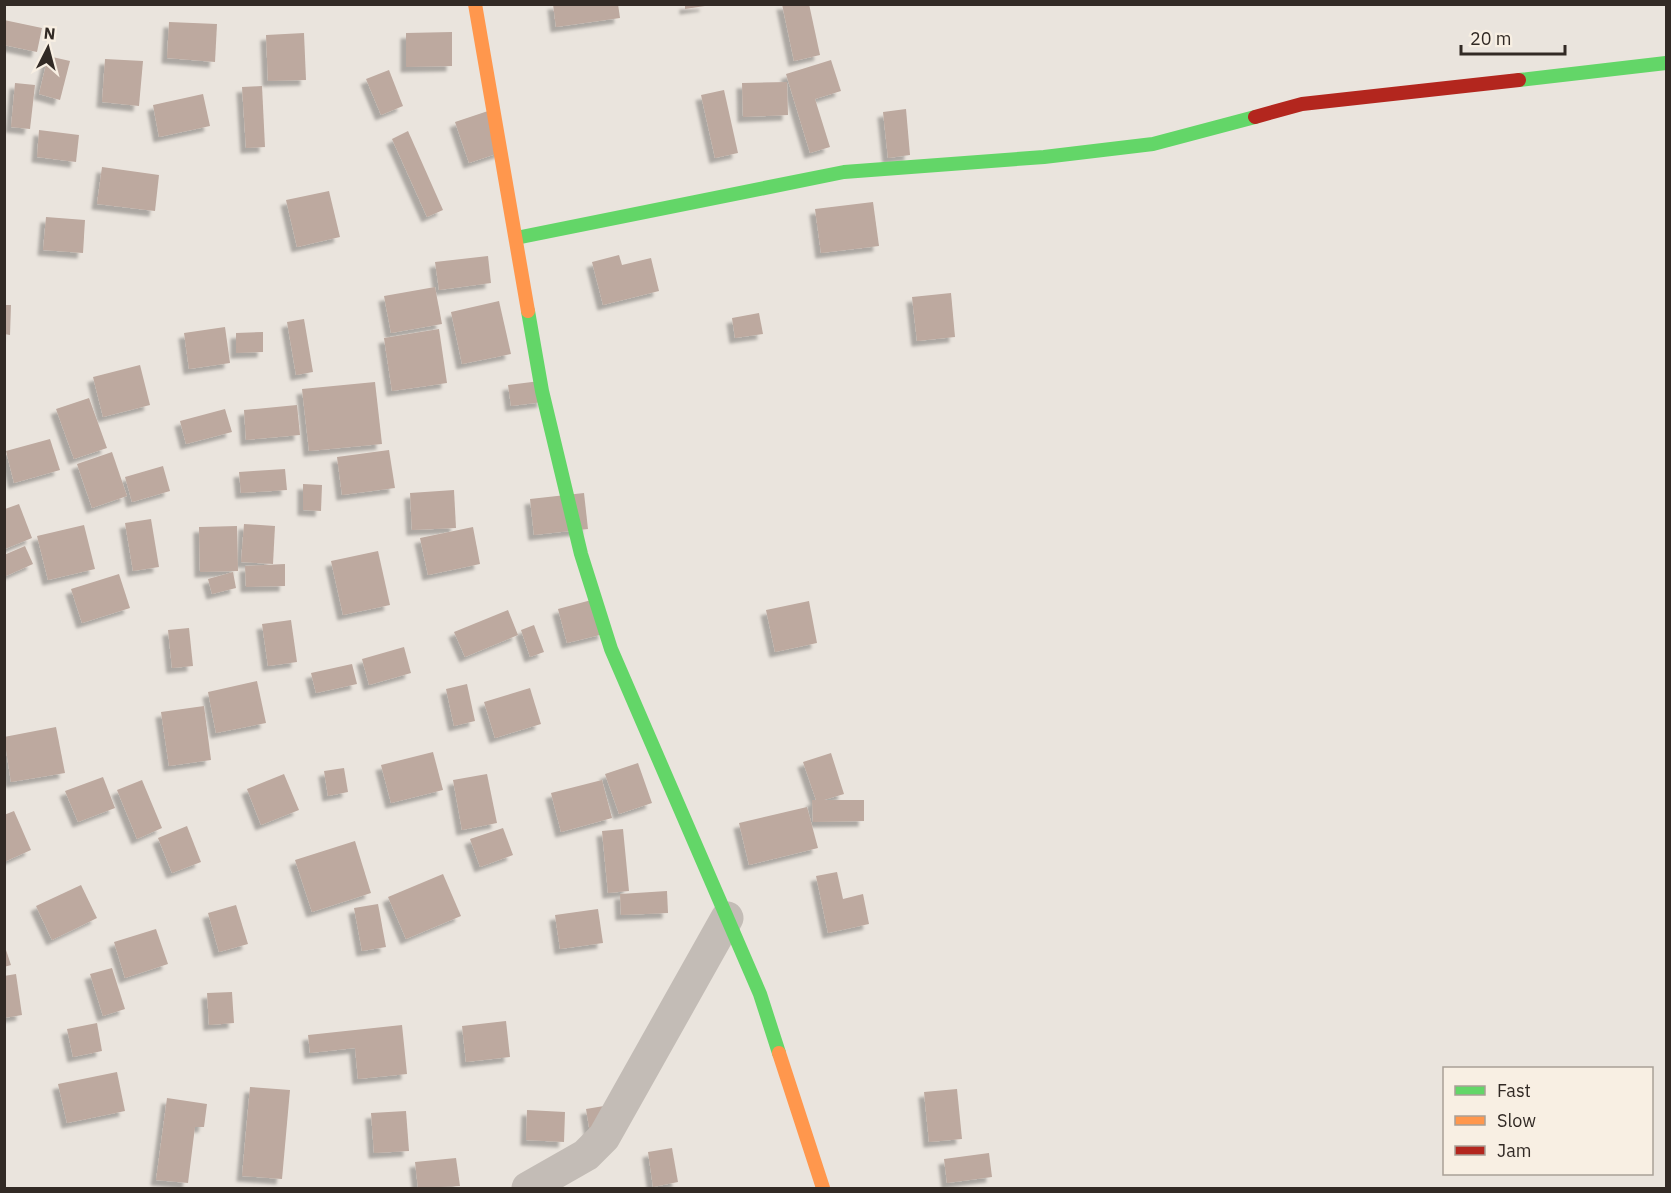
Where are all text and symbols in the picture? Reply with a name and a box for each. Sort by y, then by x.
north arrow [18,18,78,78]
scale bar [1461,18,1564,56]
text: N [43,23,56,44]
text: 20 m [1470,27,1512,50]
legend [1443,1067,1653,1175]
text: Fast [1497,1079,1531,1102]
text: Slow [1497,1109,1536,1132]
text: Jam [1497,1139,1532,1162]

